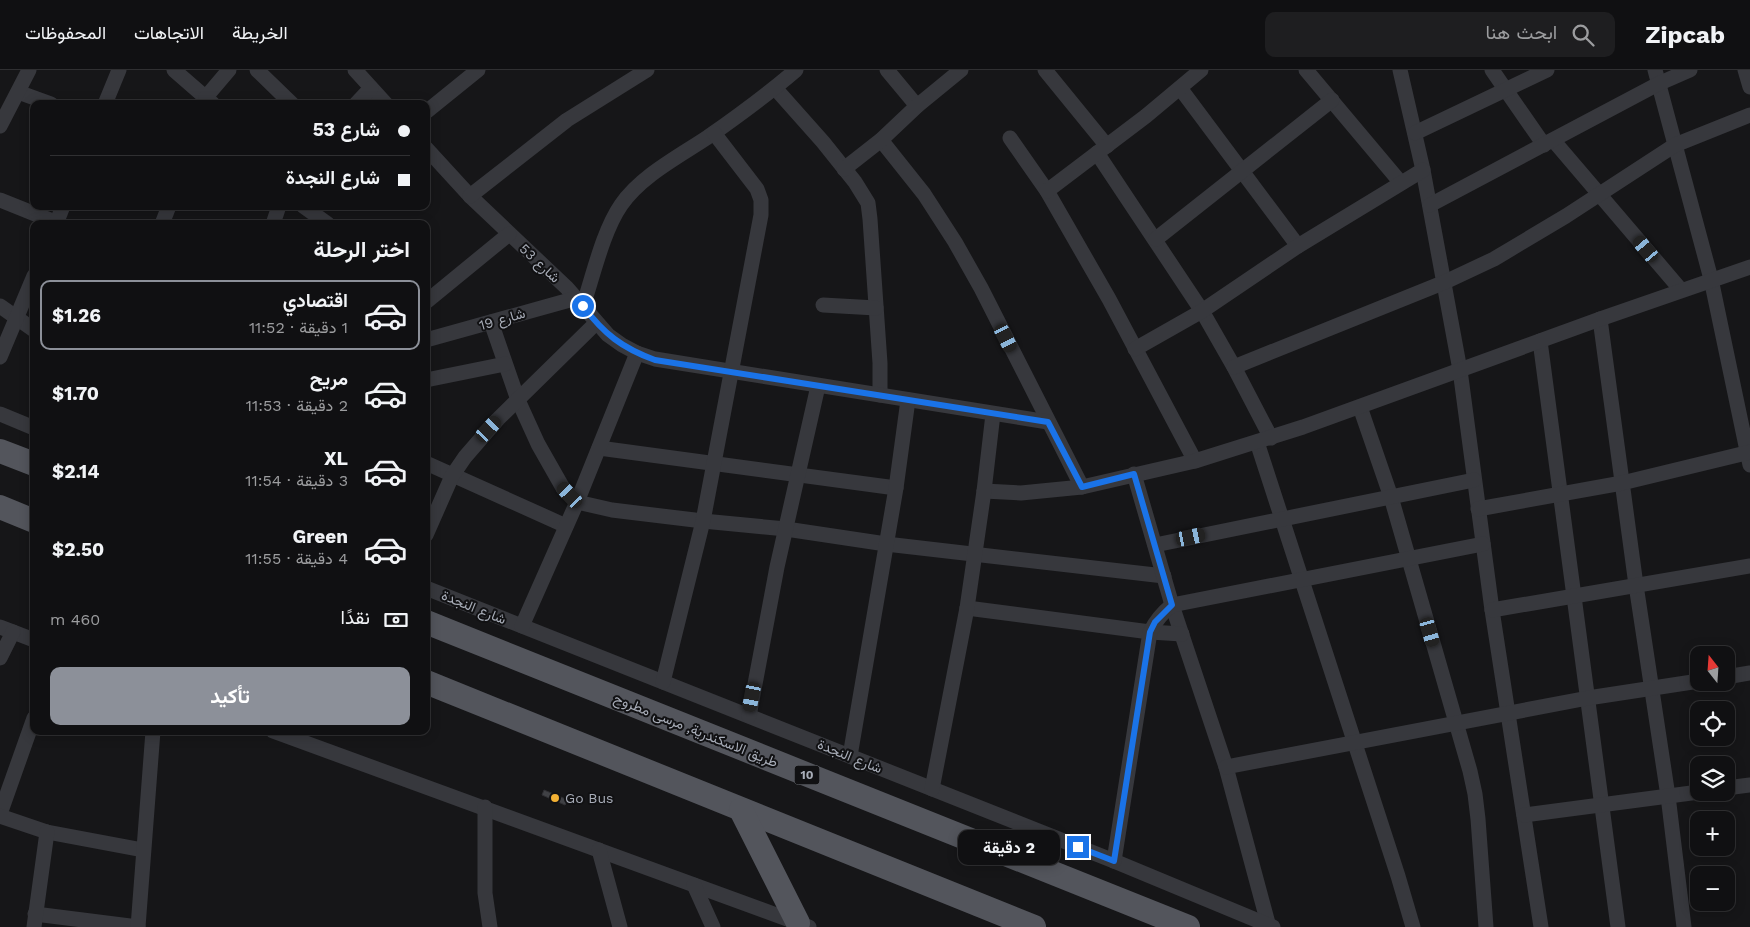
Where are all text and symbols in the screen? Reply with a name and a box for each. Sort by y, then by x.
search box [1265,12,1615,57]
text: ابحث هنا [1486,21,1557,44]
icon: search [1569,21,1597,49]
text: Zipcab [1645,21,1725,49]
text: المحفوظات [25,22,106,43]
text: الاتجاهات [134,22,204,43]
text: الخريطة [232,22,288,43]
text: شارع 53 [313,118,380,141]
text: شارع النجدة [286,166,380,189]
car [1630,233,1661,265]
text: اختر الرحلة [313,237,410,262]
street label: شارع 53 [514,240,563,288]
text: اقتصادي [283,289,348,312]
icon: car [363,293,408,338]
route start [572,295,594,317]
text: $1.26 [52,304,101,327]
street label: شارع 19 [477,305,528,336]
text: 1 دقيقة · 11:52 [249,318,348,337]
car [992,321,1019,355]
text: مريح [310,367,348,390]
icon: car [363,371,408,416]
text: $1.70 [52,382,99,405]
text: 2 دقيقة · 11:53 [246,396,348,415]
car [473,413,504,445]
text: XL [324,447,348,470]
icon: car [363,449,408,494]
text: $2.14 [52,460,100,483]
text: 3 دقيقة · 11:54 [245,471,348,490]
car [554,479,585,511]
text: Green [292,525,348,548]
icon: car [363,527,408,572]
car [1174,527,1207,547]
text: $2.50 [52,538,104,561]
text: 4 دقيقة · 11:55 [245,549,348,568]
street label: شارع النجدة [438,587,509,630]
text: نقدًا [341,606,370,629]
icon: cash [382,606,410,634]
text: 460 m [50,610,100,629]
car [1418,616,1441,648]
north arrow [1690,646,1735,691]
map controls [1690,646,1735,911]
button: تأكيد [50,667,410,725]
car [741,681,762,713]
street label: طريق الاسكندرية, مرسى مطروح [611,690,780,773]
button: locate [1690,701,1735,746]
street label: شارع النجدة [814,736,885,779]
button: layers [1690,756,1735,801]
road number: 10 [794,766,820,784]
place label: Go Bus [565,790,613,806]
marker: Go Bus [549,792,561,804]
button: + [1690,811,1735,856]
callout: 2 دقيقة [958,830,1060,864]
route end [1067,836,1089,858]
text: 2 دقيقة [983,838,1035,857]
button: − [1690,866,1735,911]

